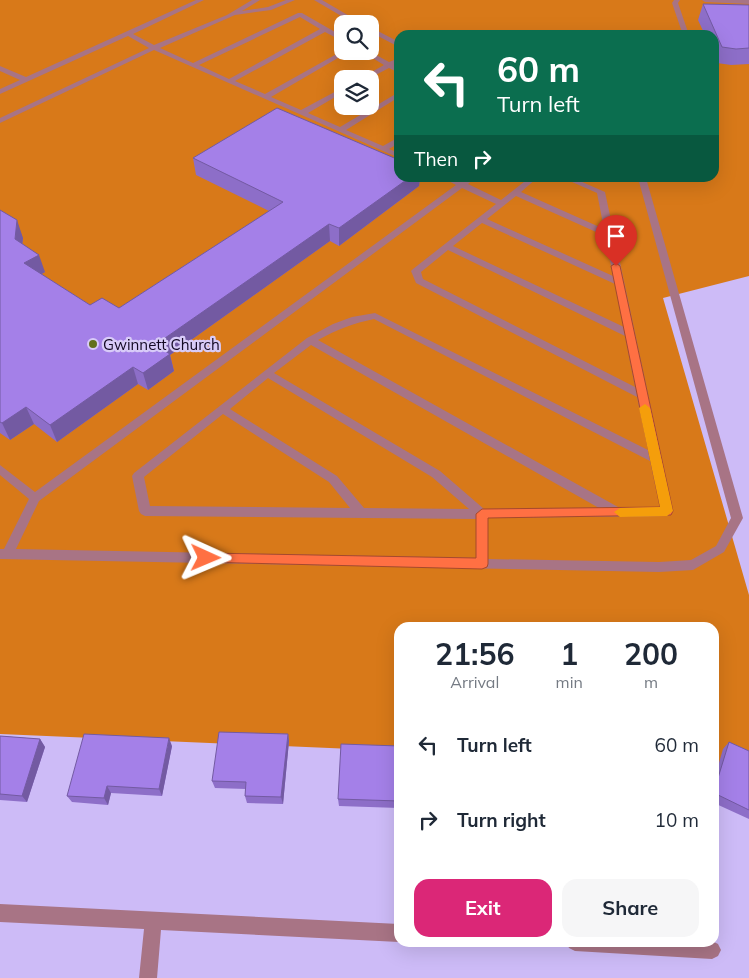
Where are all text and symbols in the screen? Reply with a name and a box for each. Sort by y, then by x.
map controls [334,15,379,115]
button: search [334,15,379,60]
text: 60 m [497,47,580,91]
icon: left [414,50,479,115]
button: layers [334,70,379,115]
text: Turn left [497,90,580,118]
icon: right [468,145,496,173]
text: Then [414,147,458,171]
pin [595,215,637,266]
icon: arrive [602,222,630,250]
place label: Gwinnett Church [103,335,220,354]
marker: Gwinnett Church [87,338,99,350]
position arrow [179,531,231,583]
text: 21:56 [435,635,515,673]
text: 1 [560,635,578,673]
text: 200 [624,635,678,673]
text: Arrival [450,672,499,692]
text: min [556,672,583,692]
text: m [644,672,658,692]
icon: left [414,731,442,759]
text: Turn left [457,733,532,757]
text: 60 m [655,733,699,757]
icon: right [414,806,442,834]
text: Turn right [457,808,546,832]
text: 10 m [655,808,699,832]
button: Exit [414,879,552,937]
button: Share [562,879,699,937]

